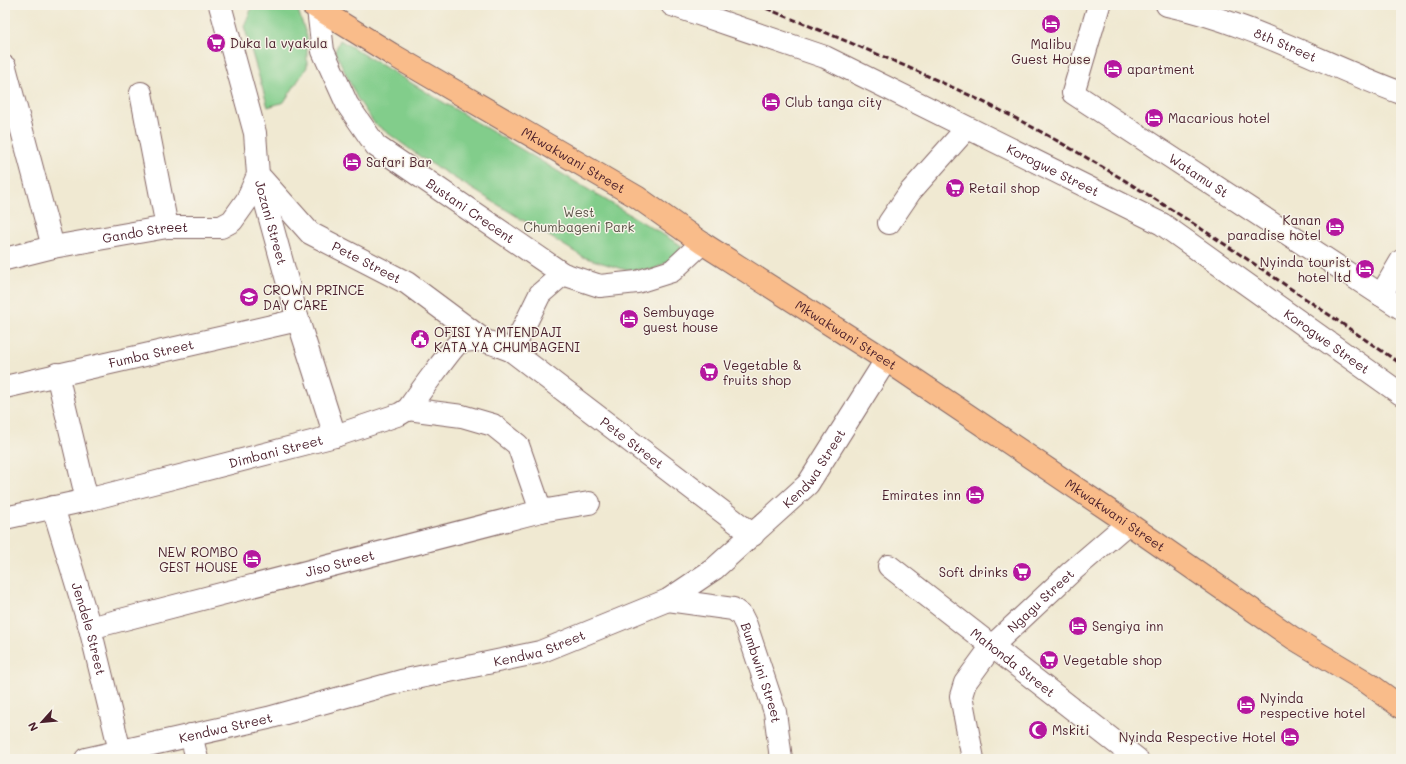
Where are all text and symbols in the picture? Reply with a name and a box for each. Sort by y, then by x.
hotel icon: Malibu Guest House [1040,13,1062,35]
street label: 8th Street [1252,24,1320,65]
supermarket icon: Duka la vyakula [205,32,227,54]
place label: Duka la vyakula [230,34,328,51]
place label: Malibu Guest House [1011,35,1091,67]
hotel icon: apartment [1102,58,1124,80]
place label: apartment [1127,60,1195,77]
hotel icon: Club tanga city [760,91,782,113]
place label: Club tanga city [785,93,882,110]
hotel icon: Macarious hotel [1143,107,1165,129]
place label: Macarious hotel [1168,109,1270,126]
street label: Mkwakwani Street [519,123,629,197]
street label: Korogwe Street [1004,139,1103,200]
street label: Watamu St [1166,149,1232,201]
hotel icon: Safari Bar [341,151,363,173]
place label: Safari Bar [366,153,432,170]
street label: Bustani Crecent [423,174,518,247]
supermarket icon: Retail shop [944,177,966,199]
street label: Jozani Street [252,178,291,267]
place label: Retail shop [969,179,1040,196]
park label: West Chumbageni Park [524,203,635,235]
place label: Kanan paradise hotel [1227,211,1321,243]
hotel icon: Kanan paradise hotel [1324,216,1346,238]
street label: Gando Street [101,218,188,246]
street label: Pete Street [329,237,405,287]
place label: Nyinda tourist hotel ltd [1260,253,1351,285]
hotel icon: Nyinda tourist hotel ltd [1354,258,1376,280]
place label: CROWN PRINCE DAY CARE [263,281,364,313]
school or university icon: CROWN PRINCE DAY CARE [238,286,260,308]
street label: Mkwakwani Street [792,296,901,373]
place label: Sembuyage guest house [643,303,718,335]
street label: Korogwe Street [1281,305,1374,377]
hotel icon: Sembuyage guest house [618,308,640,330]
place label: OFISI YA MTENDAJI KATA YA CHUMBAGENI [434,323,580,355]
public building icon: OFISI YA MTENDAJI KATA YA CHUMBAGENI [409,328,431,350]
street label: Fumba Street [107,335,196,371]
place label: Vegetable & fruits shop [723,356,802,388]
supermarket icon: Vegetable & fruits shop [698,361,720,383]
street label: Pete Street [597,413,668,472]
street label: Kendwa Street [779,425,849,511]
street label: Dimbani Street [227,430,325,471]
street label: Mkwakwani Street [1062,474,1169,555]
hotel icon: Emirates inn [964,484,986,506]
place label: Emirates inn [882,486,961,503]
place label: NEW ROMBO GEST HOUSE [158,543,238,575]
street label: Jiso Street [303,546,376,580]
hotel icon: NEW ROMBO GEST HOUSE [241,548,263,570]
supermarket icon: Soft drinks [1011,561,1033,583]
place label: Soft drinks [939,563,1008,580]
street label: Ngagu Street [1003,565,1077,636]
street label: Jendele Street [68,580,110,677]
hotel icon: Sengiya inn [1067,615,1089,637]
place label: Sengiya inn [1092,617,1164,634]
street label: Bumbwini Street [738,620,785,724]
street label: Mahonda Street [967,624,1059,700]
street label: Kendwa Street [492,625,588,669]
supermarket icon: Vegetable shop [1038,649,1060,671]
place label: Vegetable shop [1063,651,1162,668]
place label: Nyinda respective hotel [1260,689,1365,721]
hotel icon: Nyinda respective hotel [1235,694,1257,716]
north arrow [22,702,62,742]
street label: Kendwa Street [177,708,274,746]
mosque icon: Mskiti [1027,719,1049,741]
text: N [24,720,41,734]
place label: Mskiti [1052,721,1089,738]
hotel icon: Nyinda Respective Hotel [1279,726,1301,748]
place label: Nyinda Respective Hotel [1119,728,1276,745]

